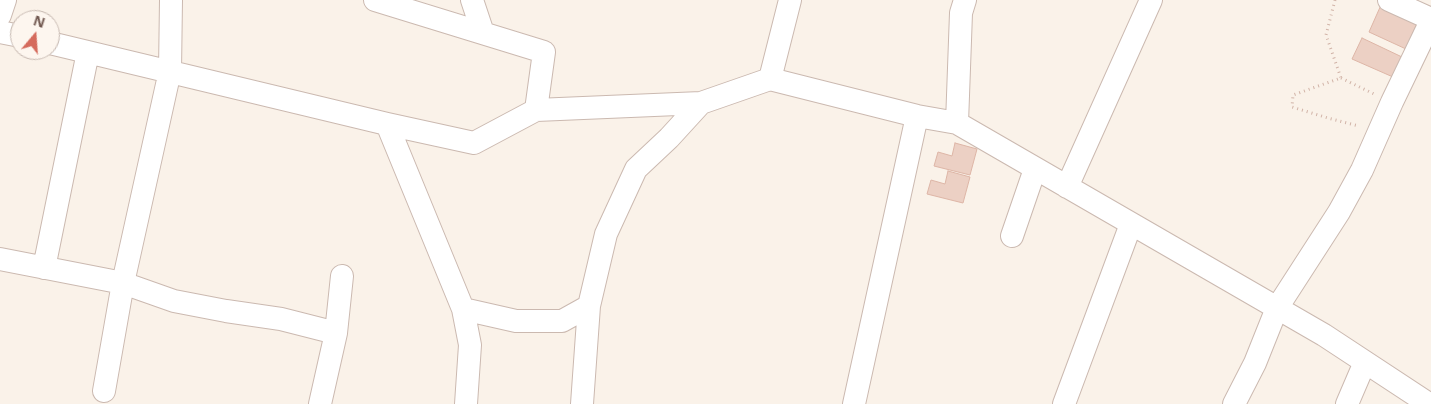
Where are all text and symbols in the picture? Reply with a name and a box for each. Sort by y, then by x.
north arrow [10,10,60,60]
text: N [31,10,48,32]

